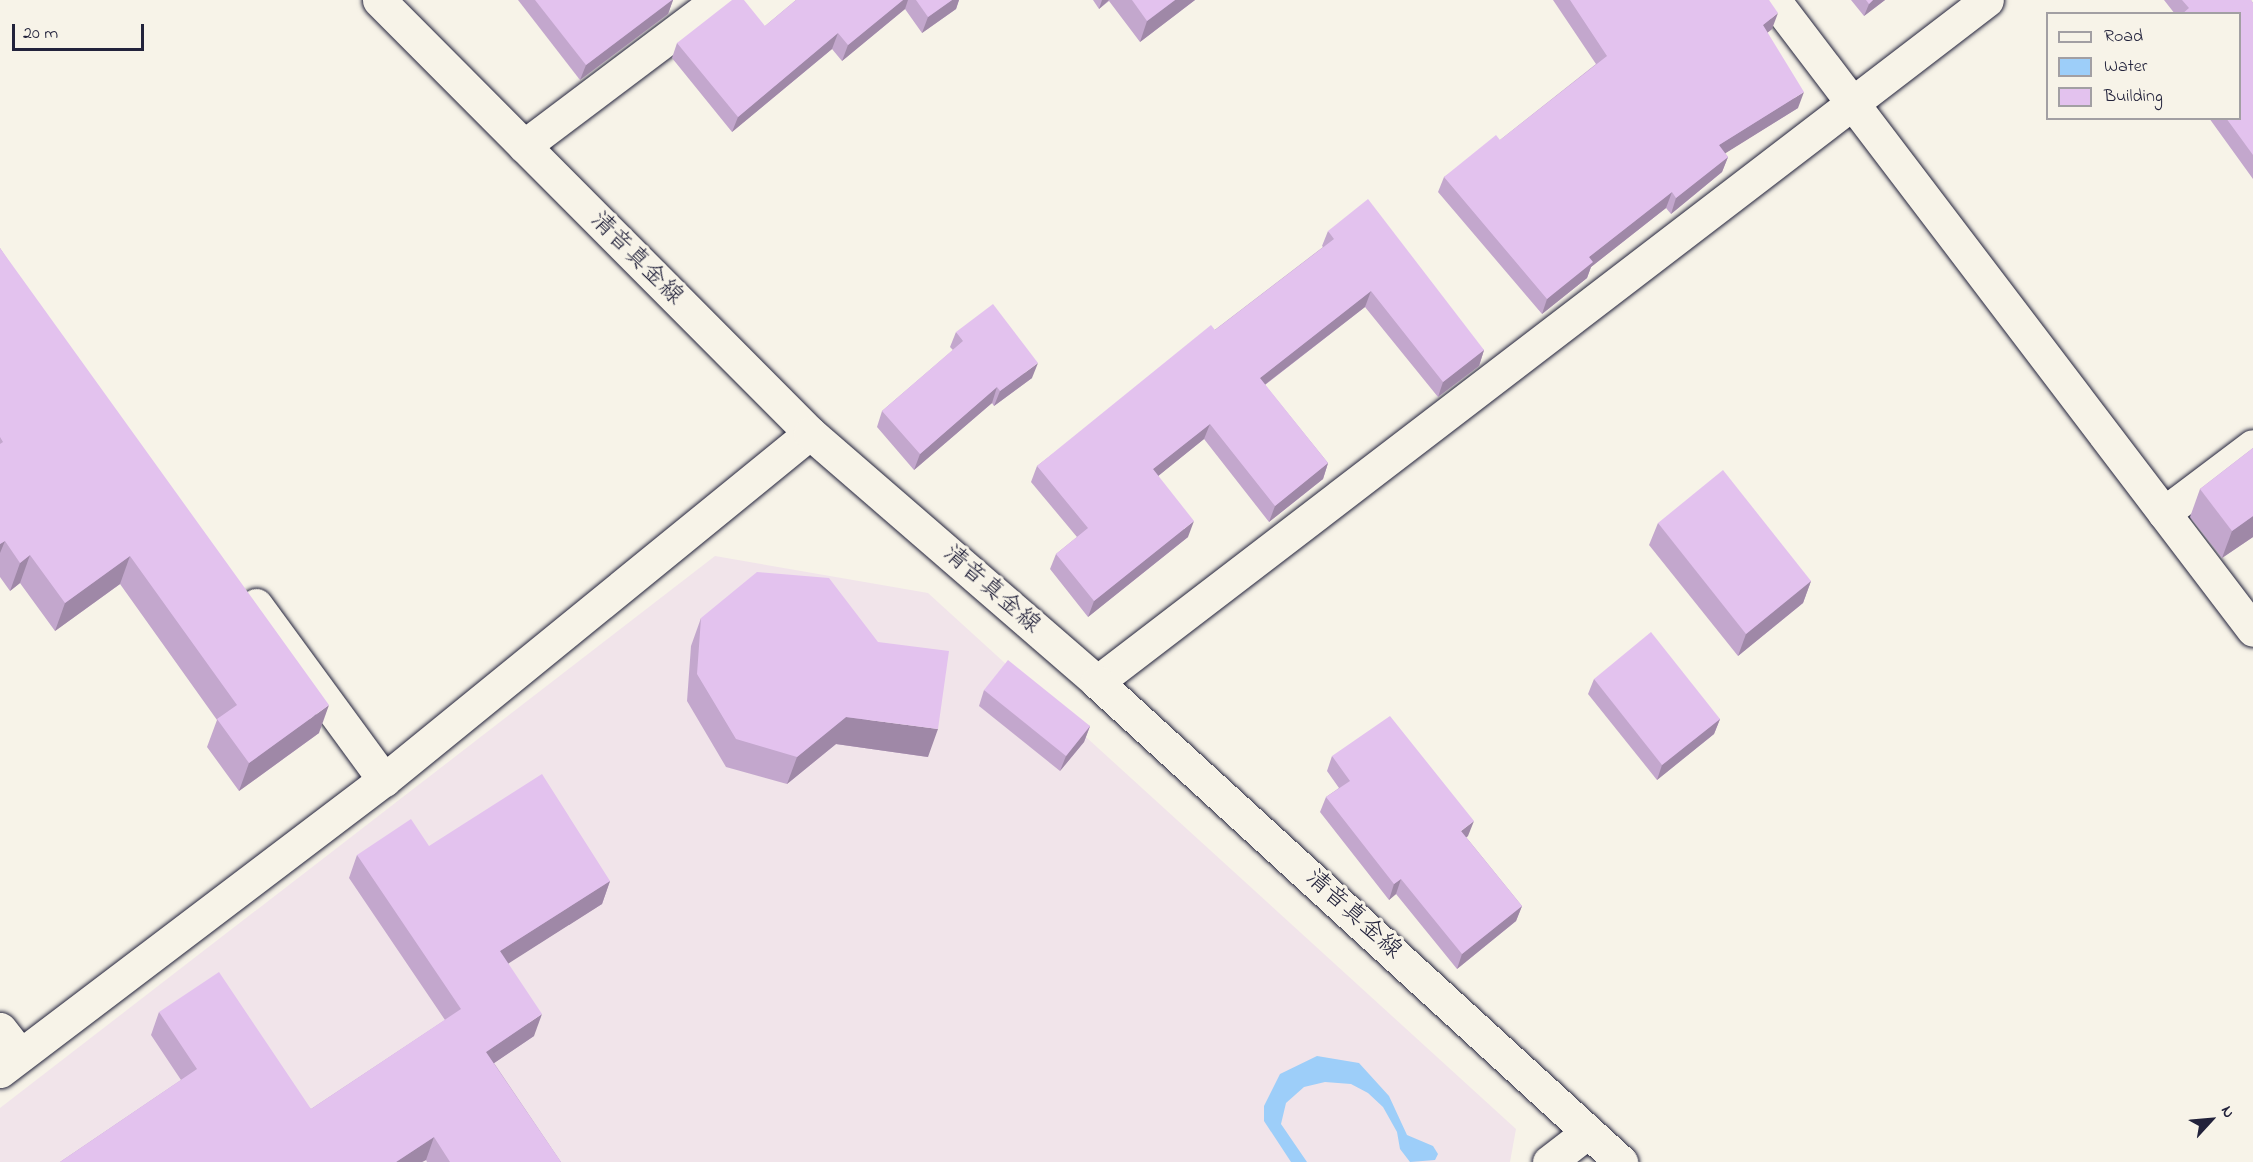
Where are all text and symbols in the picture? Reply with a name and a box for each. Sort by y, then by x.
scale bar [15,12,147,50]
legend [2046,12,2241,120]
text: 20 m [23,21,58,47]
text: Road [2104,24,2143,50]
text: Water [2104,54,2147,80]
text: Building [2104,84,2163,110]
street label: 清音真金線 [583,206,689,312]
street label: 清音真金線 [936,540,1046,640]
street label: 清音真金線 [1299,864,1407,966]
north arrow [2181,1090,2241,1150]
text: N [2214,1102,2240,1122]

